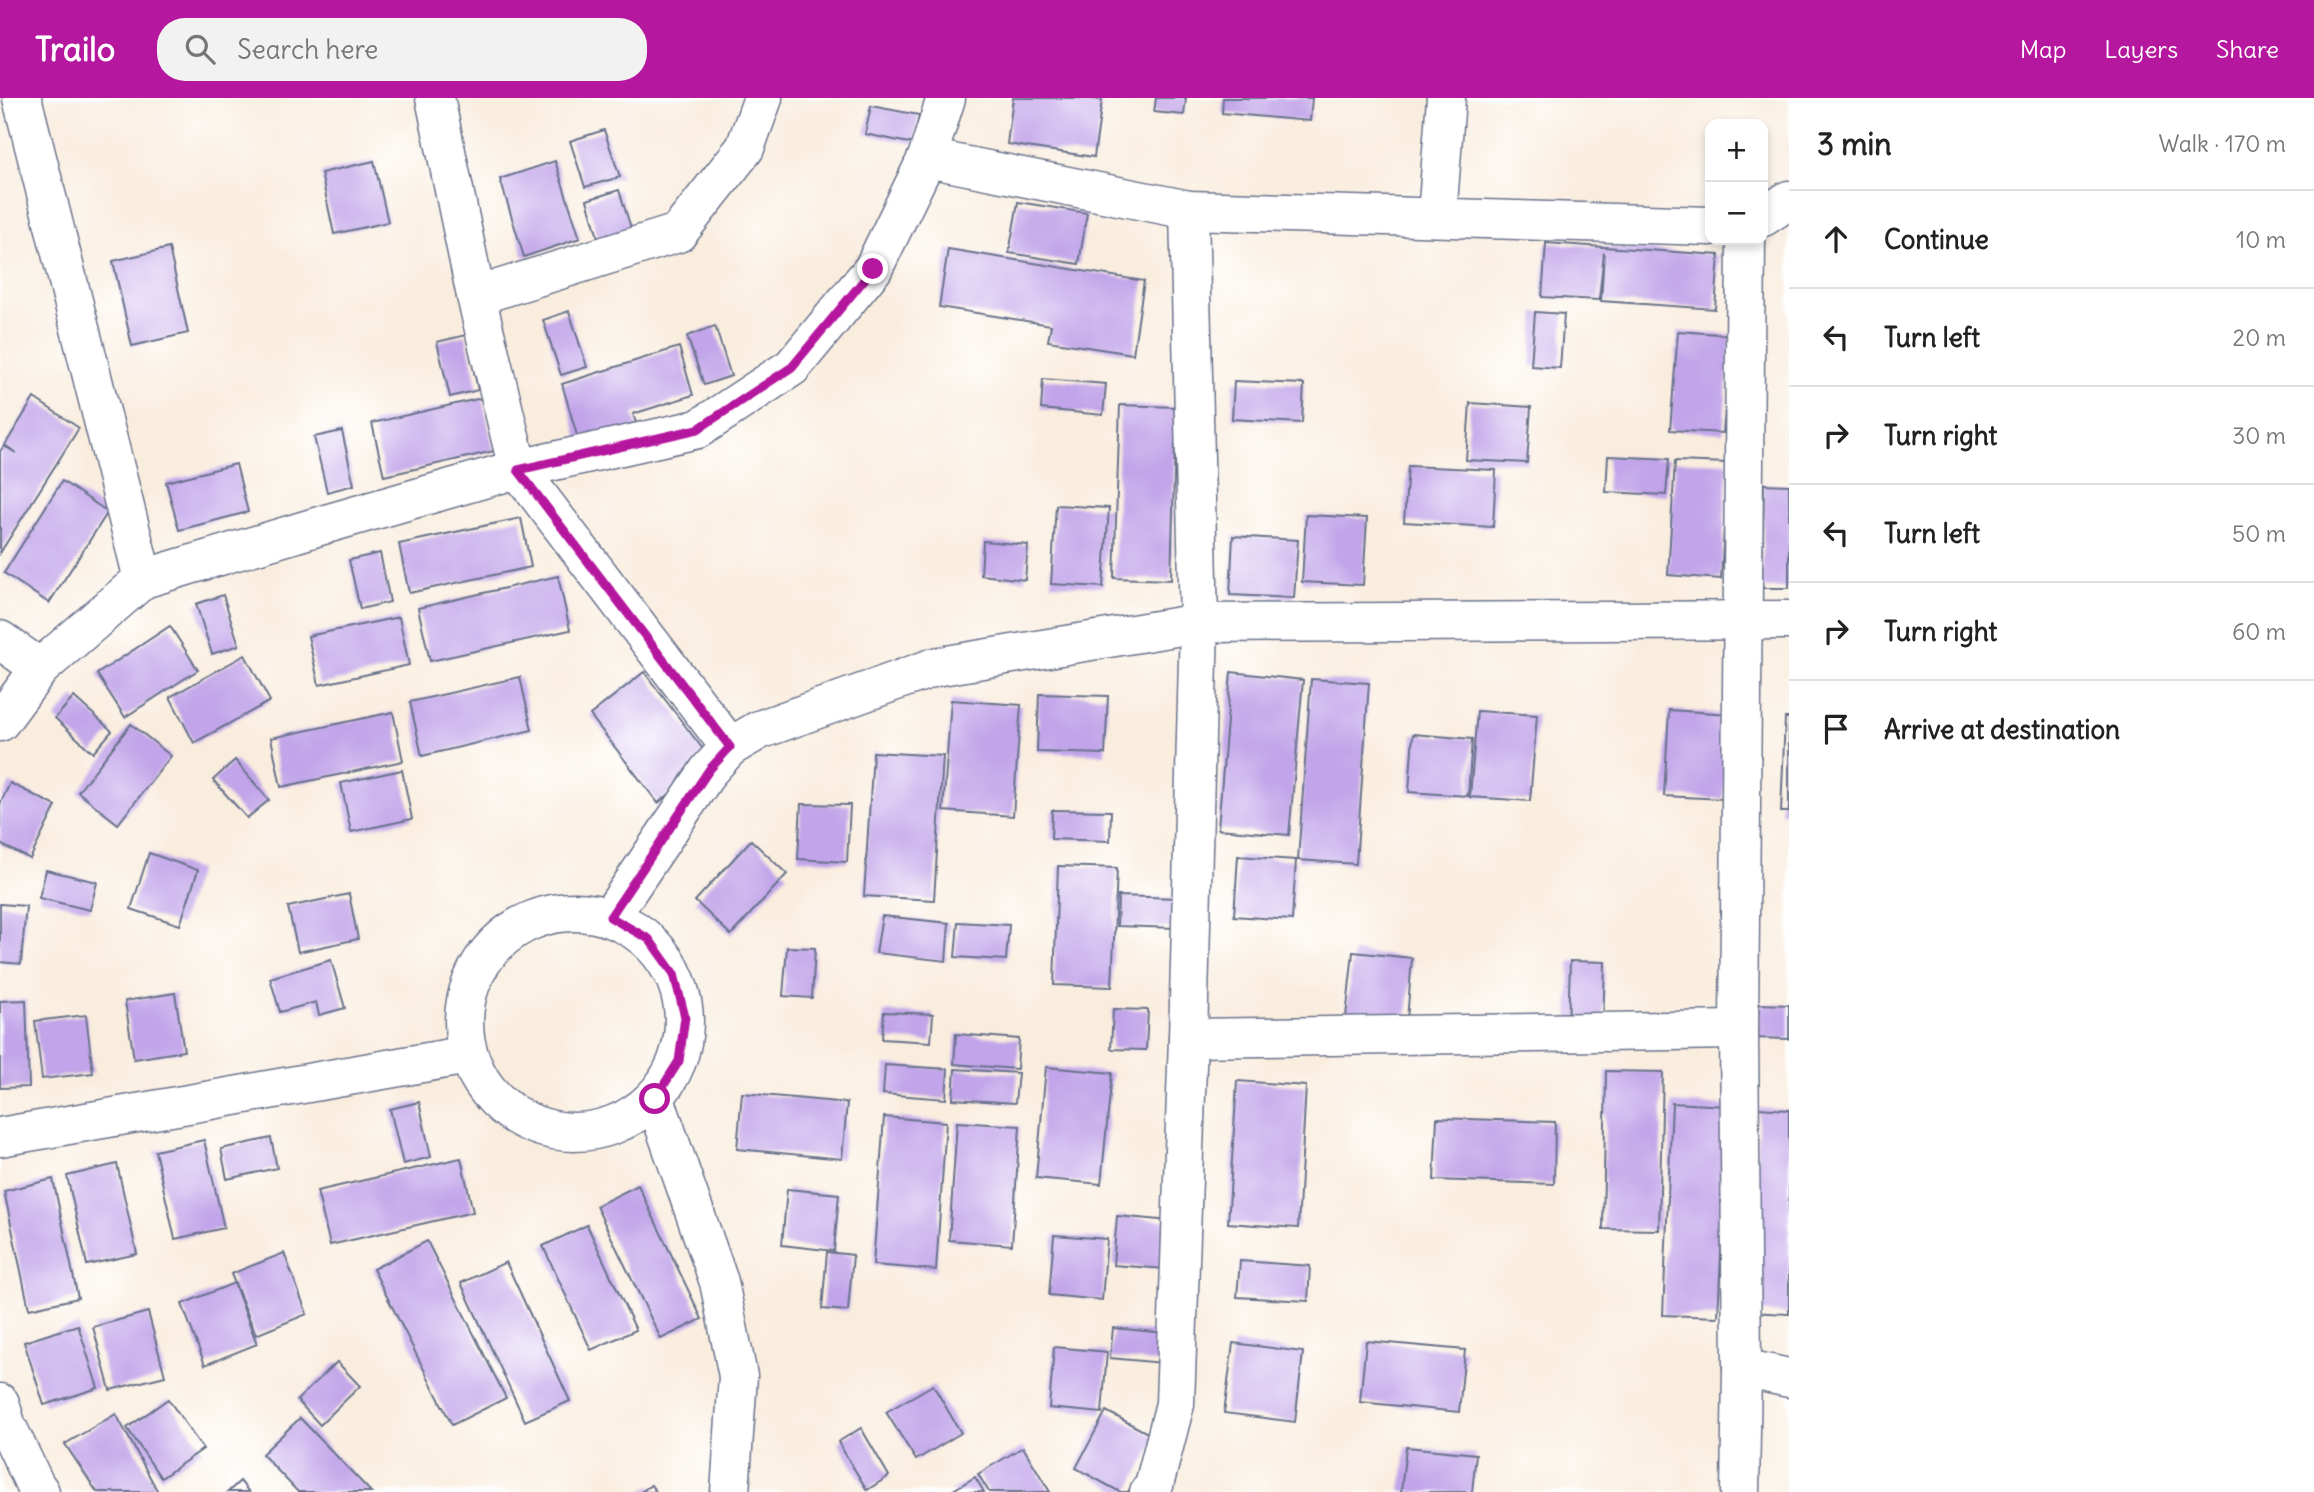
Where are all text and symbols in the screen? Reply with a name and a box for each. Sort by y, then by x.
search box [157,18,647,81]
text: Trailo [35,28,115,70]
icon: search [181,30,219,68]
text: Search here [237,33,378,66]
text: Map [2020,34,2066,64]
text: Layers [2104,34,2178,64]
text: Share [2216,34,2279,64]
map controls [1705,119,1768,245]
button: + [1705,119,1768,182]
text: 3 min [1817,125,1892,163]
text: Walk · 170 m [2159,129,2286,158]
button: − [1705,182,1768,245]
icon: ahead [1817,220,1855,258]
text: Continue [1884,223,1989,256]
text: 10 m [2236,225,2286,254]
route end [857,253,888,284]
icon: left [1817,318,1855,356]
text: Turn left [1884,321,1980,354]
text: 20 m [2233,323,2286,352]
icon: right [1817,416,1855,454]
text: Turn right [1884,419,1997,452]
text: 30 m [2232,421,2286,450]
icon: left [1817,514,1855,552]
text: Turn left [1884,517,1980,550]
text: 50 m [2232,519,2286,548]
icon: right [1817,612,1855,650]
text: Turn right [1884,615,1997,648]
text: 60 m [2232,617,2286,646]
icon: arrive [1817,710,1855,748]
text: Arrive at destination [1884,713,2120,746]
route start [639,1083,670,1114]

